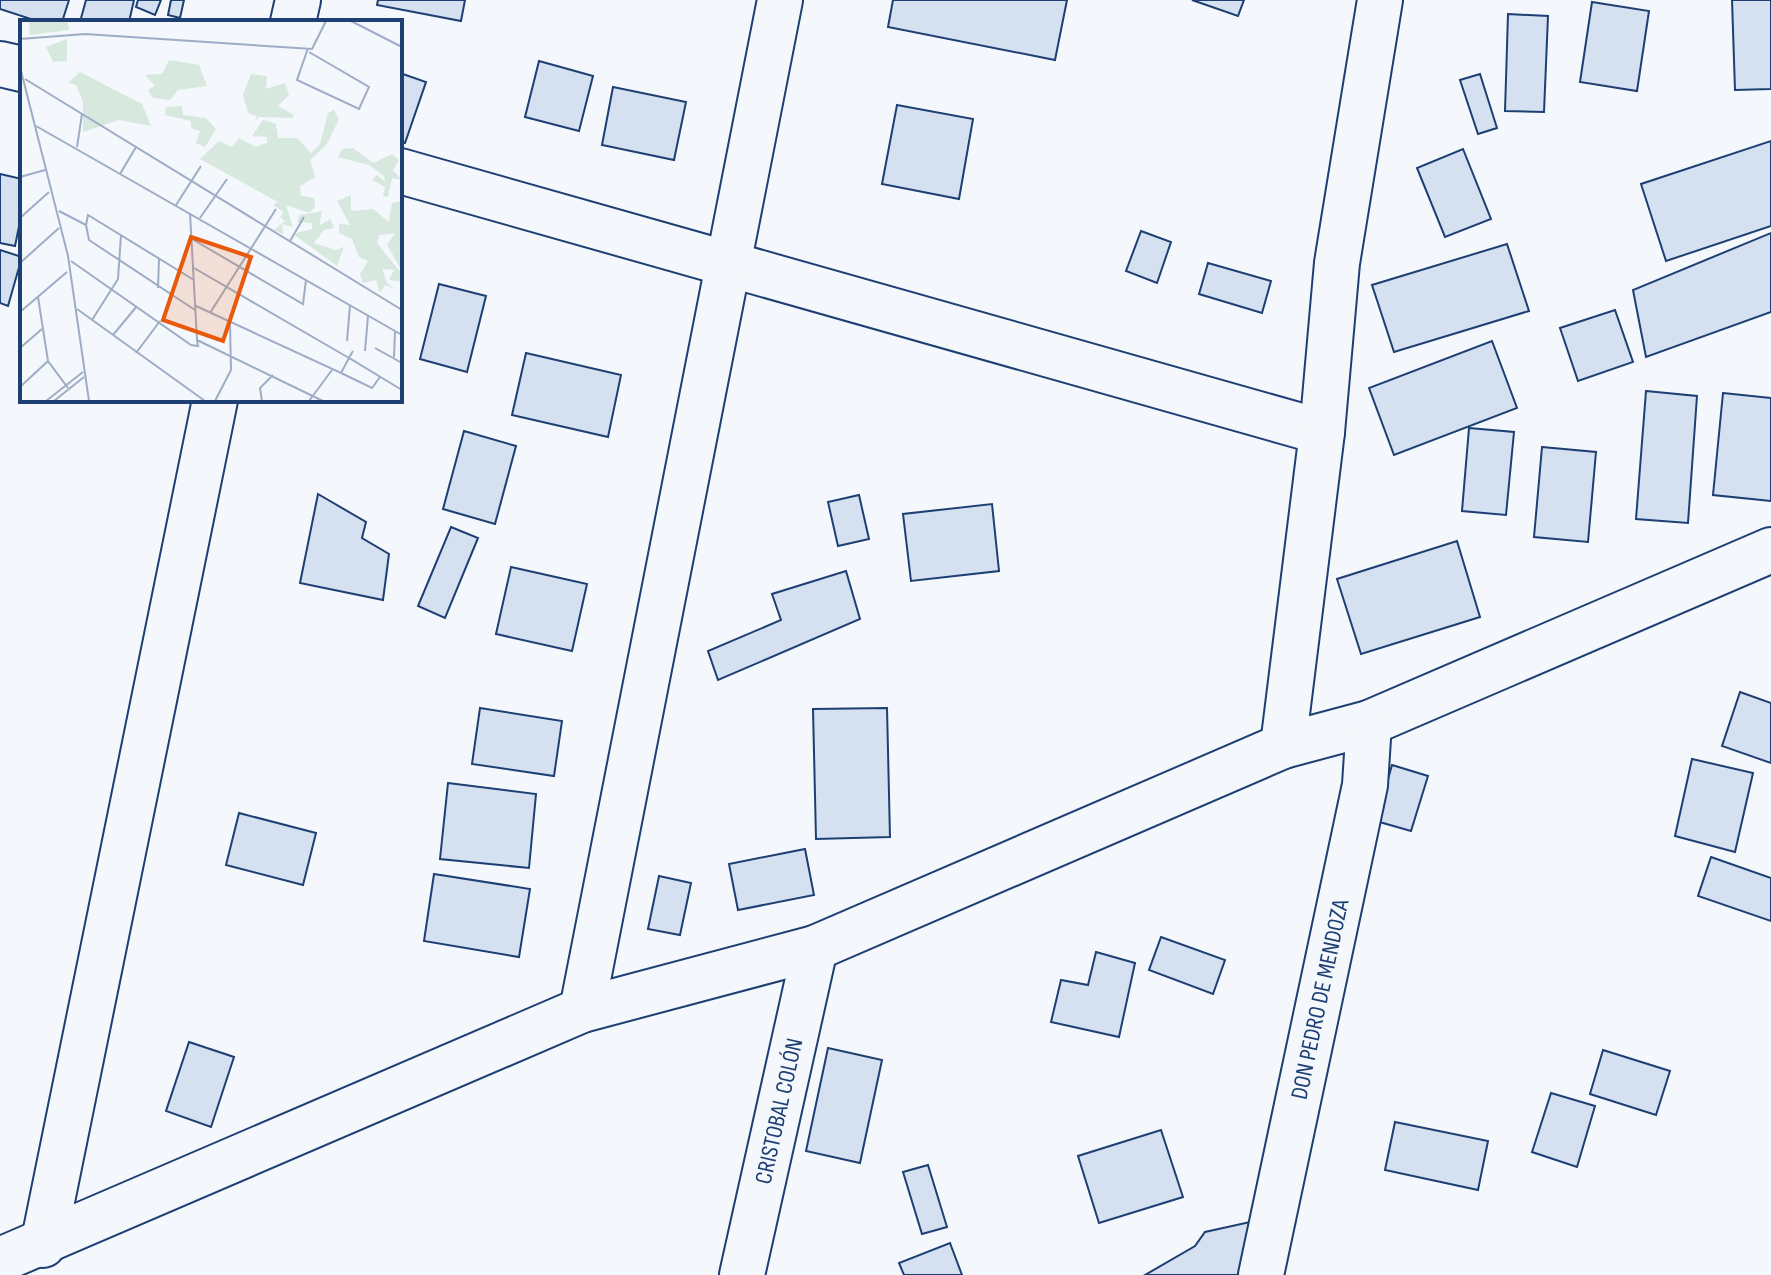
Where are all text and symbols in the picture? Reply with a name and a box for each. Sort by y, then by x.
inset map [20,20,402,402]
street label: DON PEDRO DE MENDOZA [1284,896,1355,1102]
street label: CRISTOBAL COLÓN [748,1035,809,1187]

